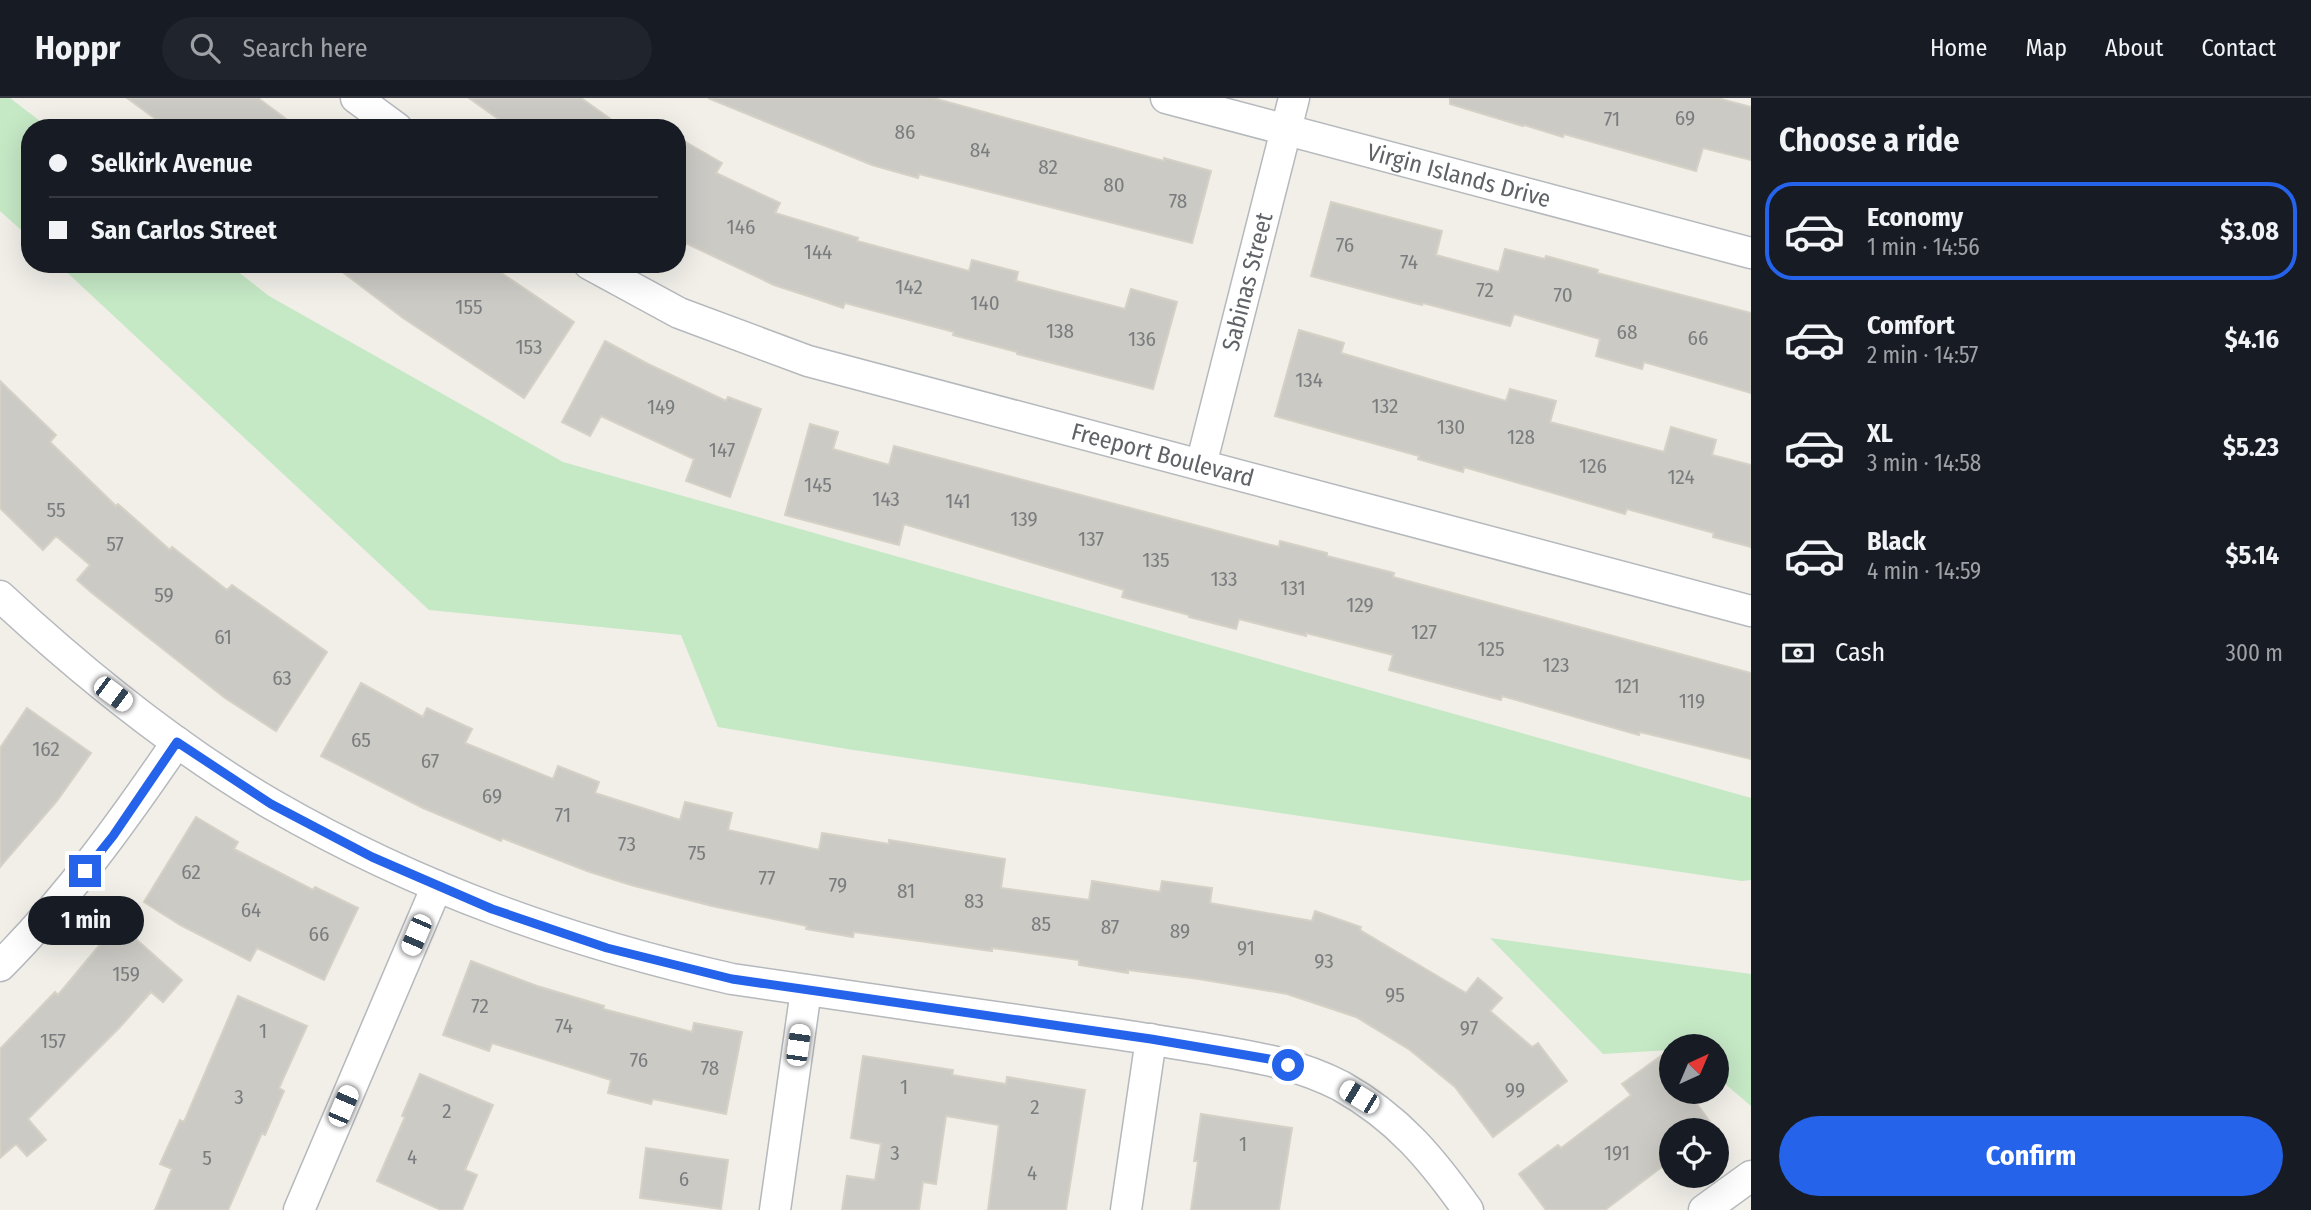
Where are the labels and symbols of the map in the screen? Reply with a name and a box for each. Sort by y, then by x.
house number: 69 [1675,105,1695,131]
house number: 71 [1604,106,1620,132]
house number: 86 [895,119,915,145]
house number: 84 [970,137,990,163]
street label: Virgin Islands Drive [1364,138,1554,213]
house number: 82 [1038,154,1058,180]
house number: 80 [1103,172,1125,198]
house number: 78 [1169,188,1187,214]
street label: Sabinas Street [1216,210,1278,354]
house number: 146 [727,214,755,240]
house number: 76 [1336,232,1354,258]
house number: 144 [804,239,832,265]
house number: 74 [1400,249,1418,275]
house number: 142 [895,274,923,300]
house number: 72 [1476,277,1494,303]
house number: 70 [1553,282,1573,308]
house number: 140 [970,290,1000,316]
house number: 155 [455,294,483,320]
house number: 138 [1046,318,1074,344]
house number: 68 [1617,319,1637,345]
house number: 66 [1688,325,1708,351]
house number: 136 [1128,326,1156,352]
house number: 153 [515,334,543,360]
house number: 134 [1295,367,1323,393]
house number: 132 [1372,393,1398,419]
house number: 149 [647,394,675,420]
house number: 130 [1437,414,1465,440]
street label: Freeport Boulevard [1068,417,1257,493]
house number: 128 [1507,424,1535,450]
house number: 147 [709,437,735,463]
house number: 126 [1579,453,1607,479]
house number: 124 [1667,464,1695,490]
house number: 145 [804,472,832,498]
house number: 143 [872,486,900,512]
house number: 141 [945,488,971,514]
house number: 55 [46,497,66,523]
house number: 139 [1010,506,1038,532]
house number: 137 [1078,526,1104,552]
house number: 57 [106,531,124,557]
house number: 135 [1142,547,1170,573]
house number: 133 [1210,566,1238,592]
house number: 131 [1280,575,1306,601]
house number: 59 [154,582,174,608]
house number: 129 [1346,592,1374,618]
house number: 127 [1411,619,1437,645]
house number: 61 [214,624,232,650]
house number: 125 [1477,636,1505,662]
house number: 123 [1543,652,1569,678]
house number: 63 [272,665,292,691]
car [90,673,137,715]
house number: 121 [1614,673,1640,699]
house number: 119 [1679,688,1705,714]
house number: 65 [351,727,371,753]
house number: 162 [32,736,60,762]
house number: 67 [421,748,439,774]
house number: 69 [482,783,502,809]
house number: 71 [555,802,571,828]
house number: 73 [618,831,636,857]
house number: 75 [688,840,706,866]
route end [69,855,101,887]
house number: 62 [181,859,201,885]
house number: 77 [758,865,776,891]
house number: 79 [829,872,847,898]
house number: 81 [897,878,915,904]
house number: 83 [964,888,984,914]
callout: 1 min [27,896,143,944]
house number: 64 [241,897,261,923]
house number: 85 [1031,911,1051,937]
car [399,912,434,958]
house number: 87 [1101,914,1119,940]
house number: 89 [1170,918,1190,944]
house number: 66 [309,921,329,947]
house number: 91 [1237,935,1255,961]
house number: 93 [1314,948,1334,974]
house number: 159 [112,961,140,987]
house number: 95 [1385,982,1405,1008]
house number: 72 [471,993,489,1019]
house number: 74 [555,1013,573,1039]
house number: 97 [1460,1015,1478,1041]
house number: 1 [259,1018,267,1044]
car [785,1023,812,1067]
house number: 157 [40,1028,66,1054]
north arrow [1659,1034,1729,1104]
house number: 76 [630,1047,648,1073]
route start [1272,1049,1304,1081]
house number: 78 [701,1055,719,1081]
house number: 1 [900,1074,908,1100]
car [1336,1077,1383,1117]
house number: 99 [1505,1077,1525,1103]
car [326,1083,361,1129]
house number: 3 [234,1084,244,1110]
house number: 2 [1030,1094,1040,1120]
house number: 2 [442,1098,452,1124]
house number: 1 [1239,1131,1247,1157]
house number: 3 [890,1140,900,1166]
house number: 191 [1604,1140,1630,1166]
house number: 4 [407,1144,417,1170]
house number: 5 [202,1145,212,1171]
house number: 4 [1027,1160,1037,1186]
house number: 6 [679,1166,689,1192]

